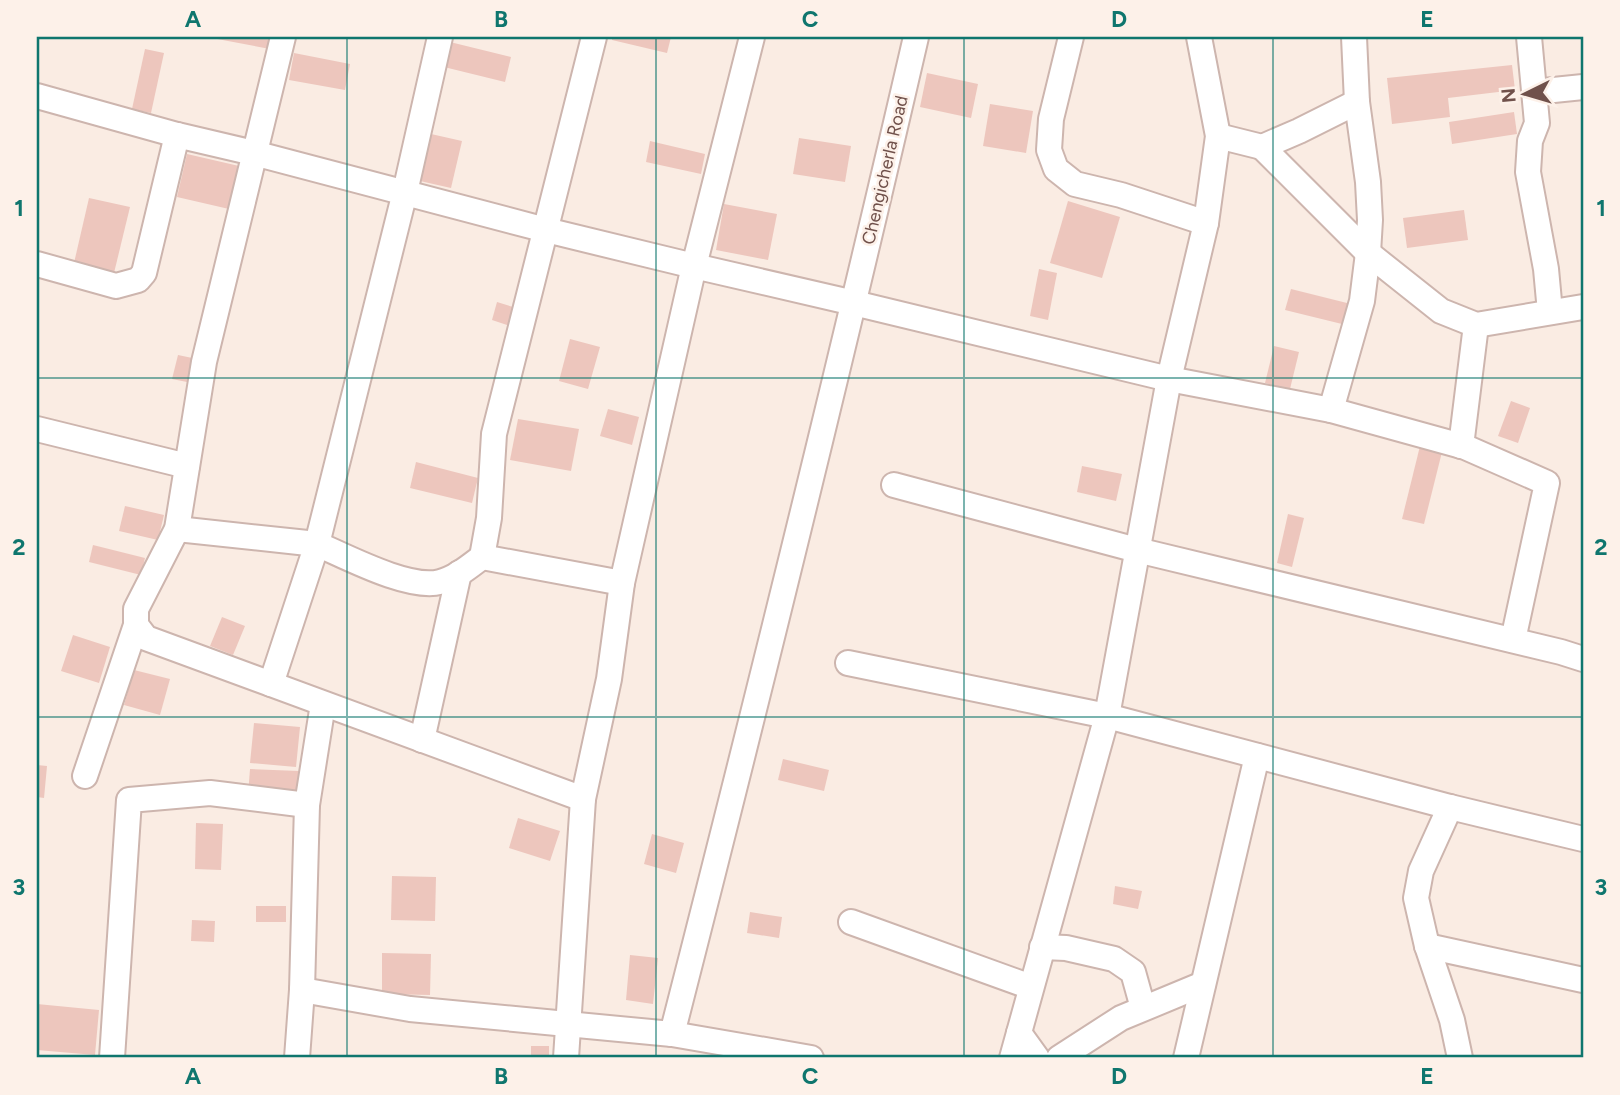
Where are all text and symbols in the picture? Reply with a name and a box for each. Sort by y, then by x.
text: A [185,5,202,33]
text: B [494,5,508,33]
text: C [802,5,819,33]
text: D [1111,5,1127,33]
text: E [1420,5,1434,33]
north arrow [1490,60,1560,130]
text: N [1496,87,1521,104]
street label: Chengicherla Road [857,93,913,247]
text: 1 [14,194,24,222]
text: 1 [1596,194,1606,222]
text: 2 [12,533,26,561]
text: 2 [1594,533,1608,561]
text: 3 [13,873,25,901]
text: 3 [1595,873,1607,901]
text: A [185,1062,202,1090]
text: B [494,1062,508,1090]
text: C [802,1062,819,1090]
text: D [1111,1062,1127,1090]
text: E [1420,1062,1434,1090]

